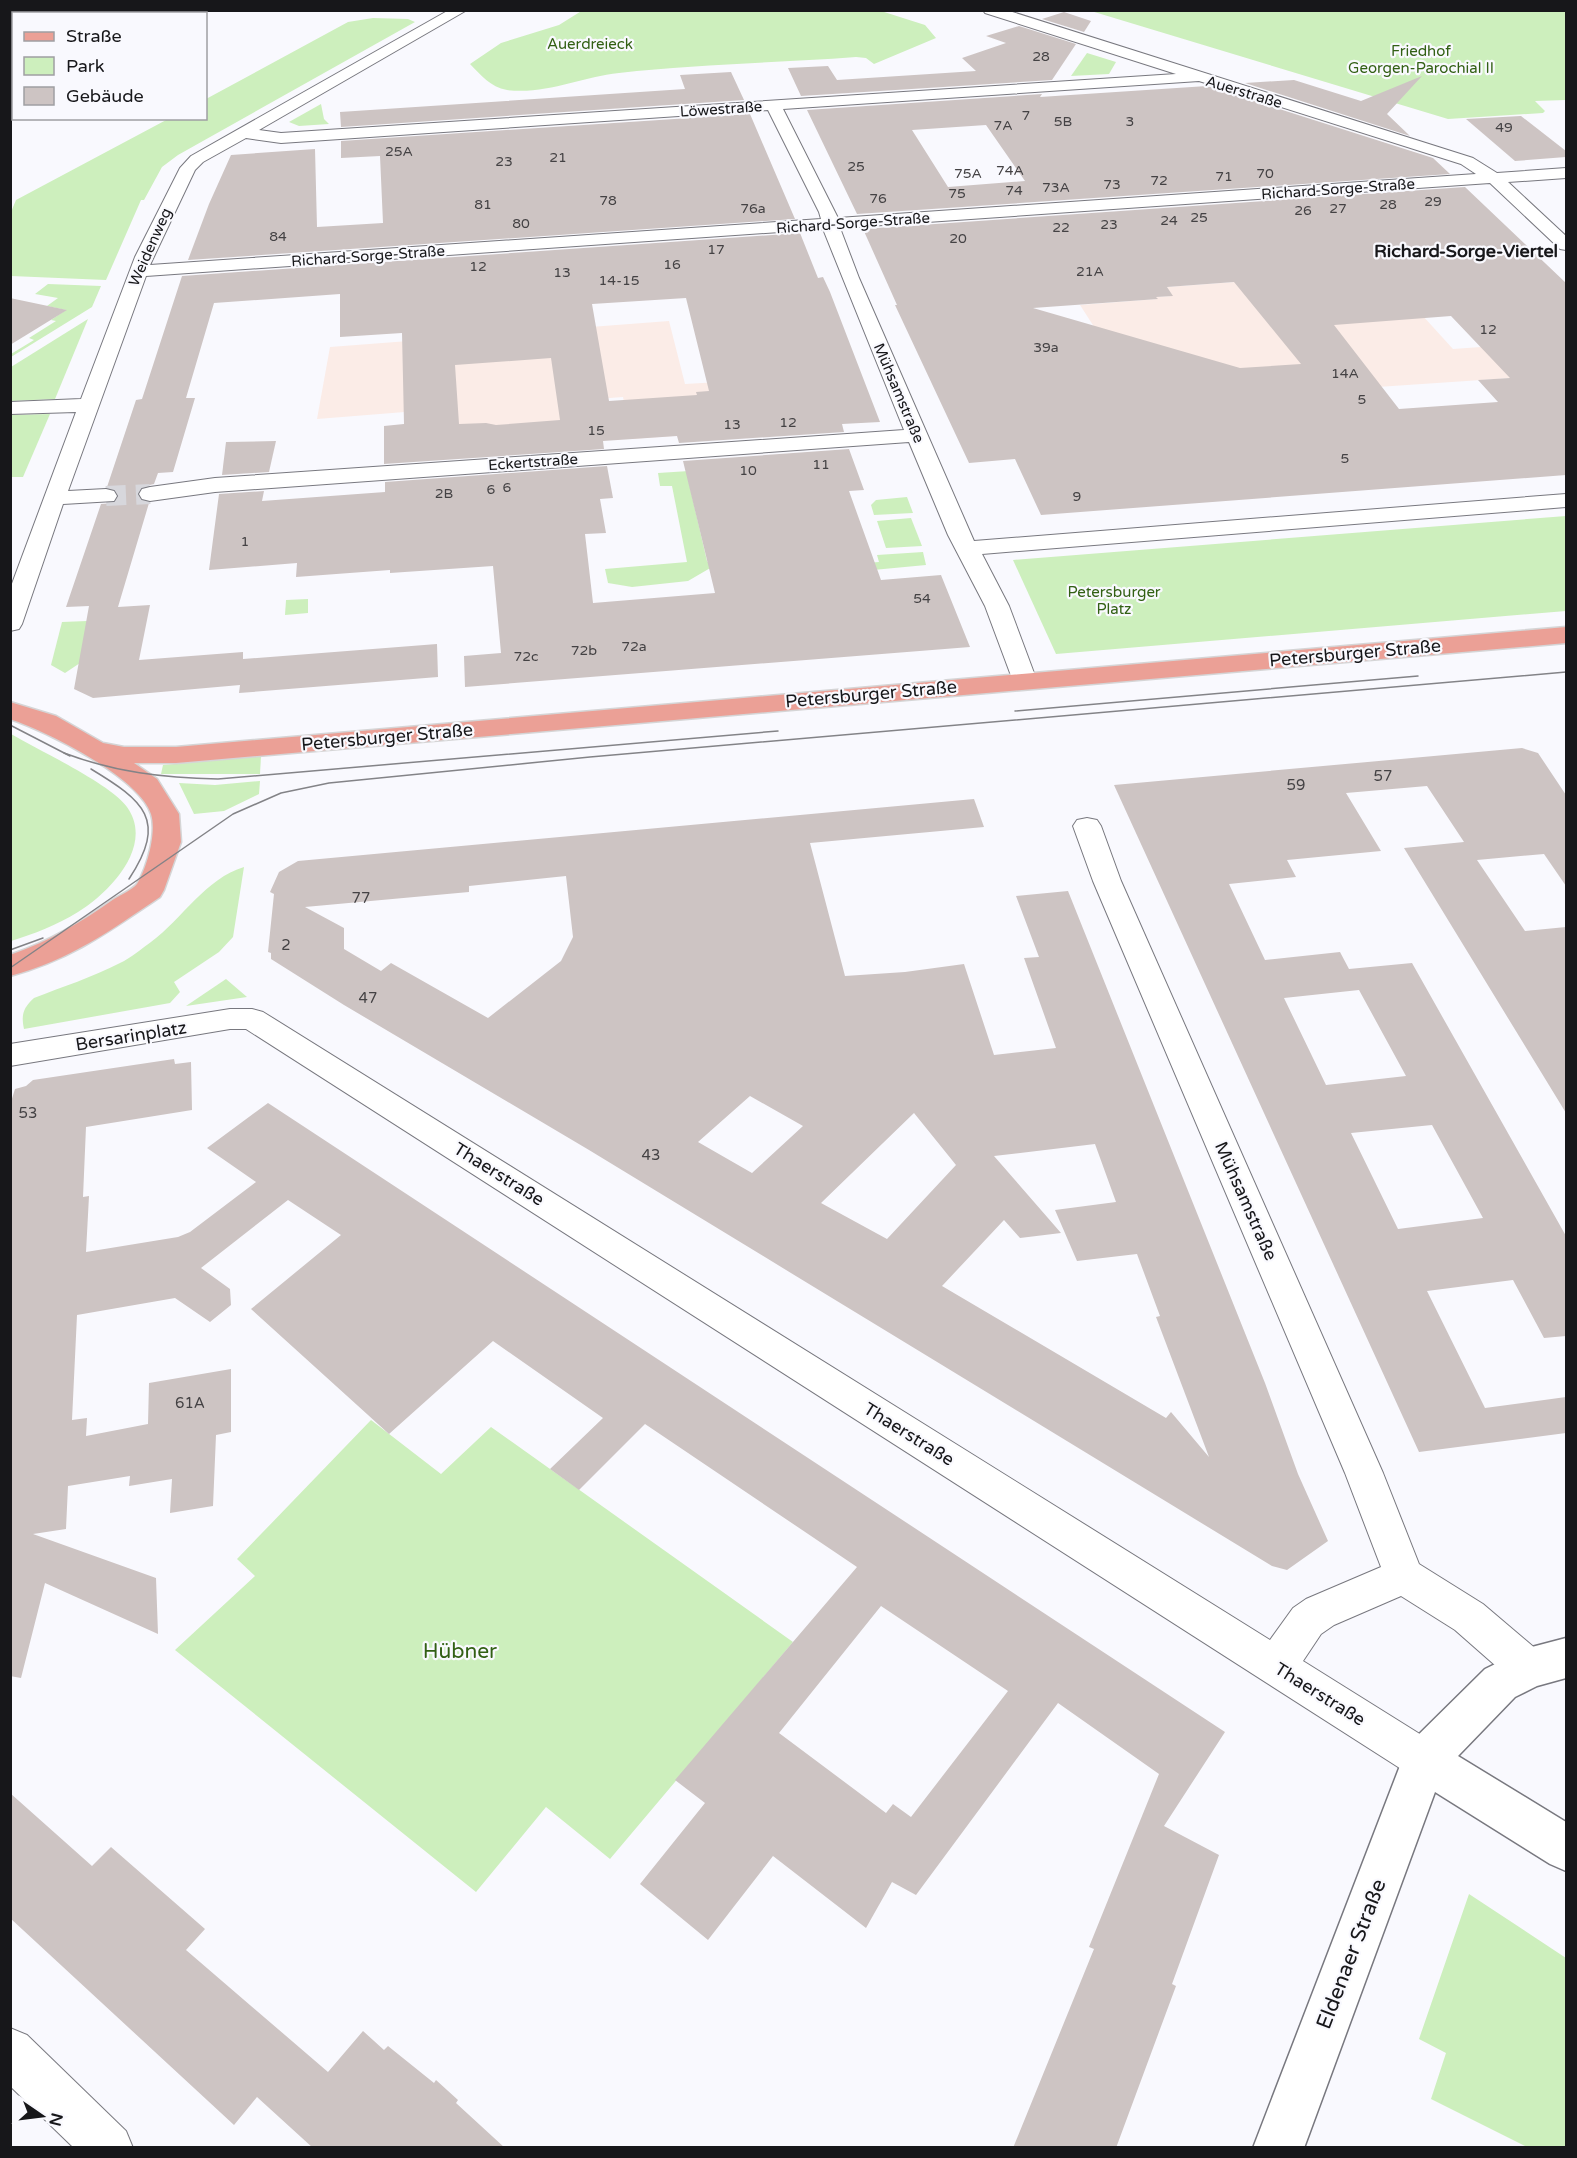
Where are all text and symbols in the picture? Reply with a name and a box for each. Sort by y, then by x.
legend [12,12,207,120]
text: Straße [66,25,122,47]
park label: Auerdreieck [547,35,633,53]
park label: Friedhof Georgen-Parochial II [1348,42,1494,77]
house number: 28 [1032,48,1050,65]
text: Park [66,55,105,77]
street label: Auerstraße [1204,72,1284,112]
text: Gebäude [66,85,144,107]
street label: Löwestraße [679,97,763,121]
house number: 7 [1022,107,1030,124]
house number: 5B [1054,113,1072,130]
house number: 3 [1126,113,1134,130]
house number: 7A [993,117,1013,134]
house number: 49 [1495,119,1513,136]
house number: 25A [385,143,413,160]
house number: 21 [549,149,567,166]
house number: 23 [495,153,513,170]
house number: 25 [847,158,865,175]
house number: 74A [996,162,1024,179]
house number: 75A [954,165,982,182]
house number: 70 [1256,165,1274,182]
house number: 71 [1215,168,1233,185]
house number: 72 [1150,172,1168,189]
street label: Richard-Sorge-Straße [1261,175,1415,203]
house number: 73 [1103,176,1121,193]
house number: 73A [1042,179,1070,196]
house number: 74 [1005,182,1023,199]
house number: 75 [948,185,966,202]
house number: 76 [869,190,887,207]
house number: 78 [599,192,617,209]
house number: 29 [1424,193,1442,210]
house number: 81 [474,196,492,213]
house number: 28 [1379,196,1397,213]
house number: 76a [740,200,766,217]
house number: 27 [1329,200,1347,217]
house number: 26 [1294,202,1312,219]
street label: Weidenweg [125,205,175,289]
street label: Richard-Sorge-Straße [776,209,930,237]
house number: 25 [1190,209,1208,226]
house number: 24 [1160,212,1178,229]
house number: 80 [512,215,530,232]
house number: 23 [1100,216,1118,233]
house number: 22 [1052,219,1070,236]
house number: 84 [269,228,287,245]
house number: 20 [949,230,967,247]
district label: Richard-Sorge-Viertel [1374,240,1558,262]
house number: 17 [707,241,725,258]
street label: Richard-Sorge-Straße [291,242,445,270]
house number: 16 [663,256,681,273]
house number: 12 [469,258,487,275]
house number: 21A [1076,263,1104,280]
house number: 13 [553,264,571,281]
house number: 14-15 [598,272,640,289]
house number: 12 [1479,321,1497,338]
house number: 39a [1033,339,1059,356]
street label: Mühsamstraße [870,340,928,446]
house number: 14A [1331,365,1359,382]
house number: 5 [1358,391,1366,408]
house number: 12 [779,414,797,431]
house number: 13 [723,416,741,433]
house number: 15 [587,422,605,439]
street label: Eckertstraße [487,450,579,474]
house number: 5 [1341,450,1349,467]
house number: 11 [812,456,830,473]
house number: 10 [739,462,757,479]
house number: 6 [503,479,512,496]
house number: 6 [487,481,496,498]
house number: 2B [435,485,453,502]
house number: 9 [1073,488,1081,505]
house number: 1 [241,533,249,550]
park label: Petersburger Platz [1067,583,1161,618]
house number: 54 [913,590,931,607]
street label: Petersburger Straße [1268,635,1442,671]
house number: 72a [621,638,647,655]
house number: 72b [571,642,597,659]
house number: 72c [513,648,539,665]
street label: Petersburger Straße [784,676,958,712]
street label: Petersburger Straße [300,719,474,755]
house number: 57 [1374,767,1392,785]
house number: 59 [1287,776,1305,794]
house number: 77 [352,889,370,907]
house number: 2 [281,936,291,954]
house number: 47 [359,989,377,1007]
street label: Bersarinplatz [74,1016,188,1056]
house number: 53 [19,1104,37,1122]
street label: Thaerstraße [450,1137,548,1211]
street label: Mühsamstraße [1210,1138,1282,1264]
house number: 43 [642,1146,660,1164]
house number: 61A [175,1394,205,1412]
street label: Thaerstraße [860,1397,958,1471]
park label: Hübner [423,1639,497,1664]
street label: Thaerstraße [1271,1657,1369,1731]
street label: Eldenaer Straße [1311,1876,1392,2033]
north arrow [12,2086,72,2146]
text: N [44,2111,67,2128]

